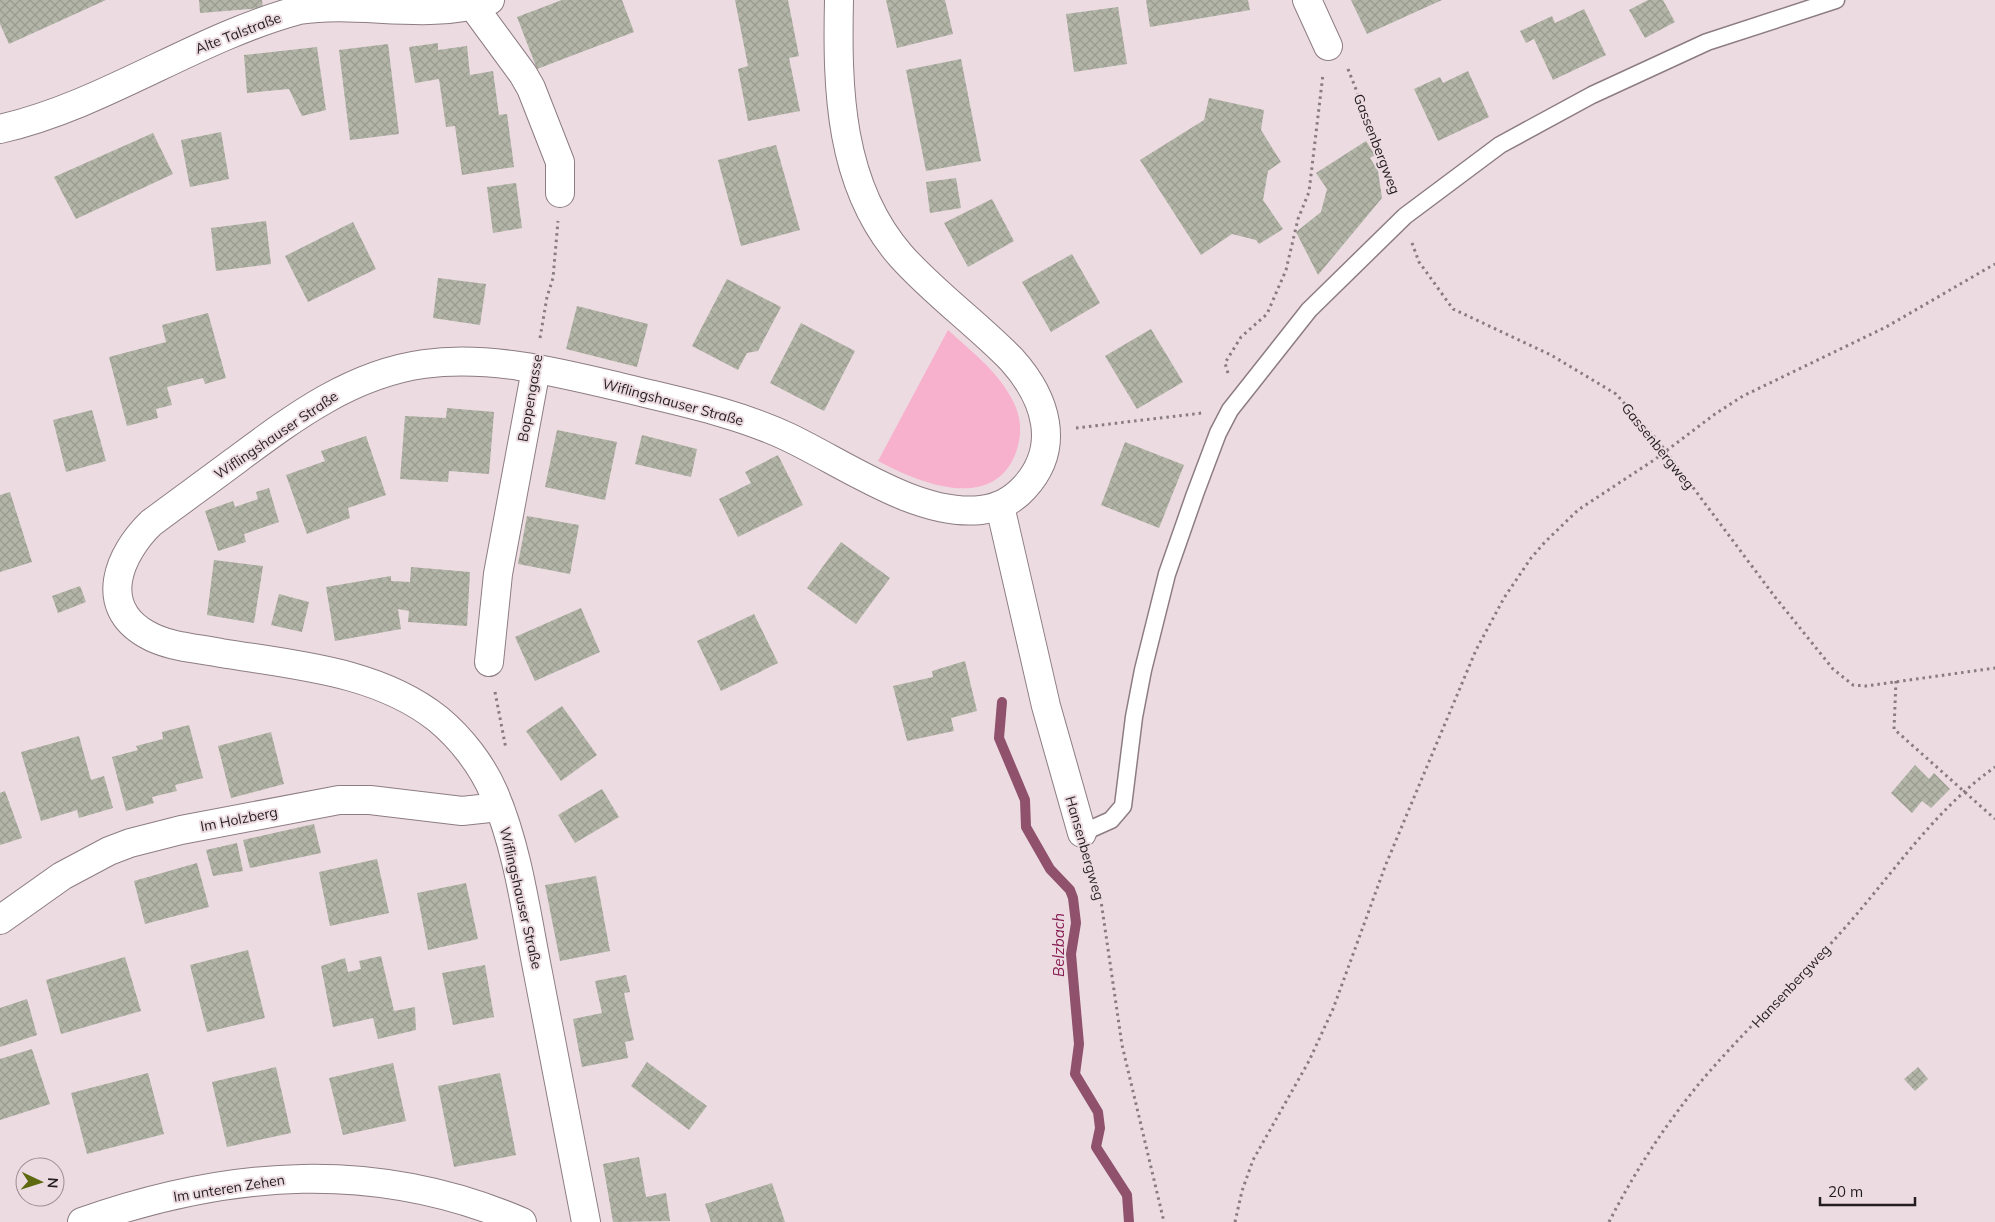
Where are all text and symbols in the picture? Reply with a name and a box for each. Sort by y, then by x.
street label: Alte Talstraße [193,8,283,58]
street label: Gassenbergweg [1350,91,1404,197]
street label: Boppengasse [513,353,547,443]
street label: Wiflingshauser Straße [600,374,746,430]
street label: Wiflingshauser Straße [211,387,341,483]
street label: Gassenbergweg [1618,399,1698,493]
street label: Hansenbergweg [1062,794,1108,902]
street label: Im Holzberg [199,803,279,835]
street label: Wiflingshauser Straße [496,825,546,971]
water label: Belzbach [1049,913,1068,977]
street label: Hansenbergweg [1748,940,1834,1032]
north arrow [15,1157,65,1207]
street label: Im unteren Zehen [172,1170,286,1206]
scale bar [1820,1174,1915,1206]
text: N [44,1177,62,1189]
text: 20 m [1828,1182,1863,1201]

